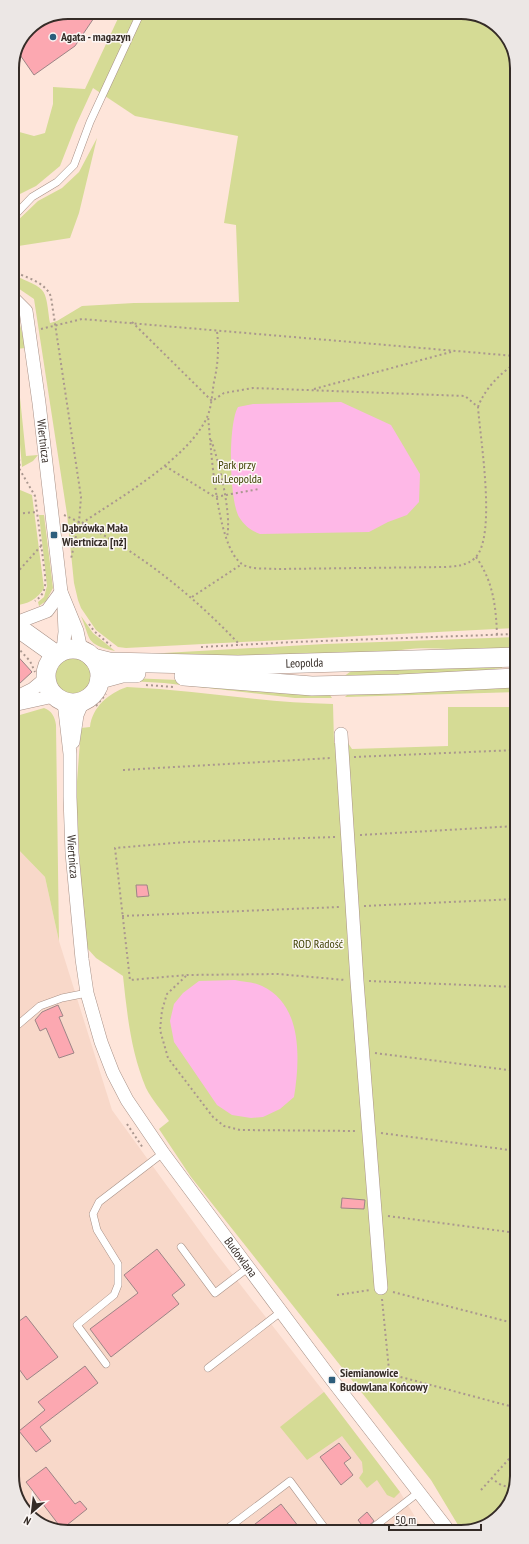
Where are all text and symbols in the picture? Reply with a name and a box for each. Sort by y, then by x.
place label: Agata - magazyn [60,29,131,44]
marker: Agata - magazyn [48,32,58,42]
street label: Wiertnicza [34,418,54,464]
park label: Park przy ul. Leopolda [212,457,262,486]
place label: Dąbrówka Mała Wiertnicza [nż] [61,520,128,550]
marker: Dąbrówka Mała Wiertnicza [nż] [49,530,59,540]
street label: Leopolda [285,655,324,671]
street label: Wiertnicza [64,834,82,879]
park label: ROD Radość [293,936,344,951]
street label: Budowlana [221,1234,261,1280]
place label: Siemianowice Budowlana Końcowy [340,1365,428,1394]
marker: Siemianowice Budowlana Końcowy [327,1375,337,1385]
north arrow [12,1492,52,1532]
scale bar [389,1506,481,1532]
text: 50 m [395,1512,416,1527]
text: N [21,1513,33,1528]

